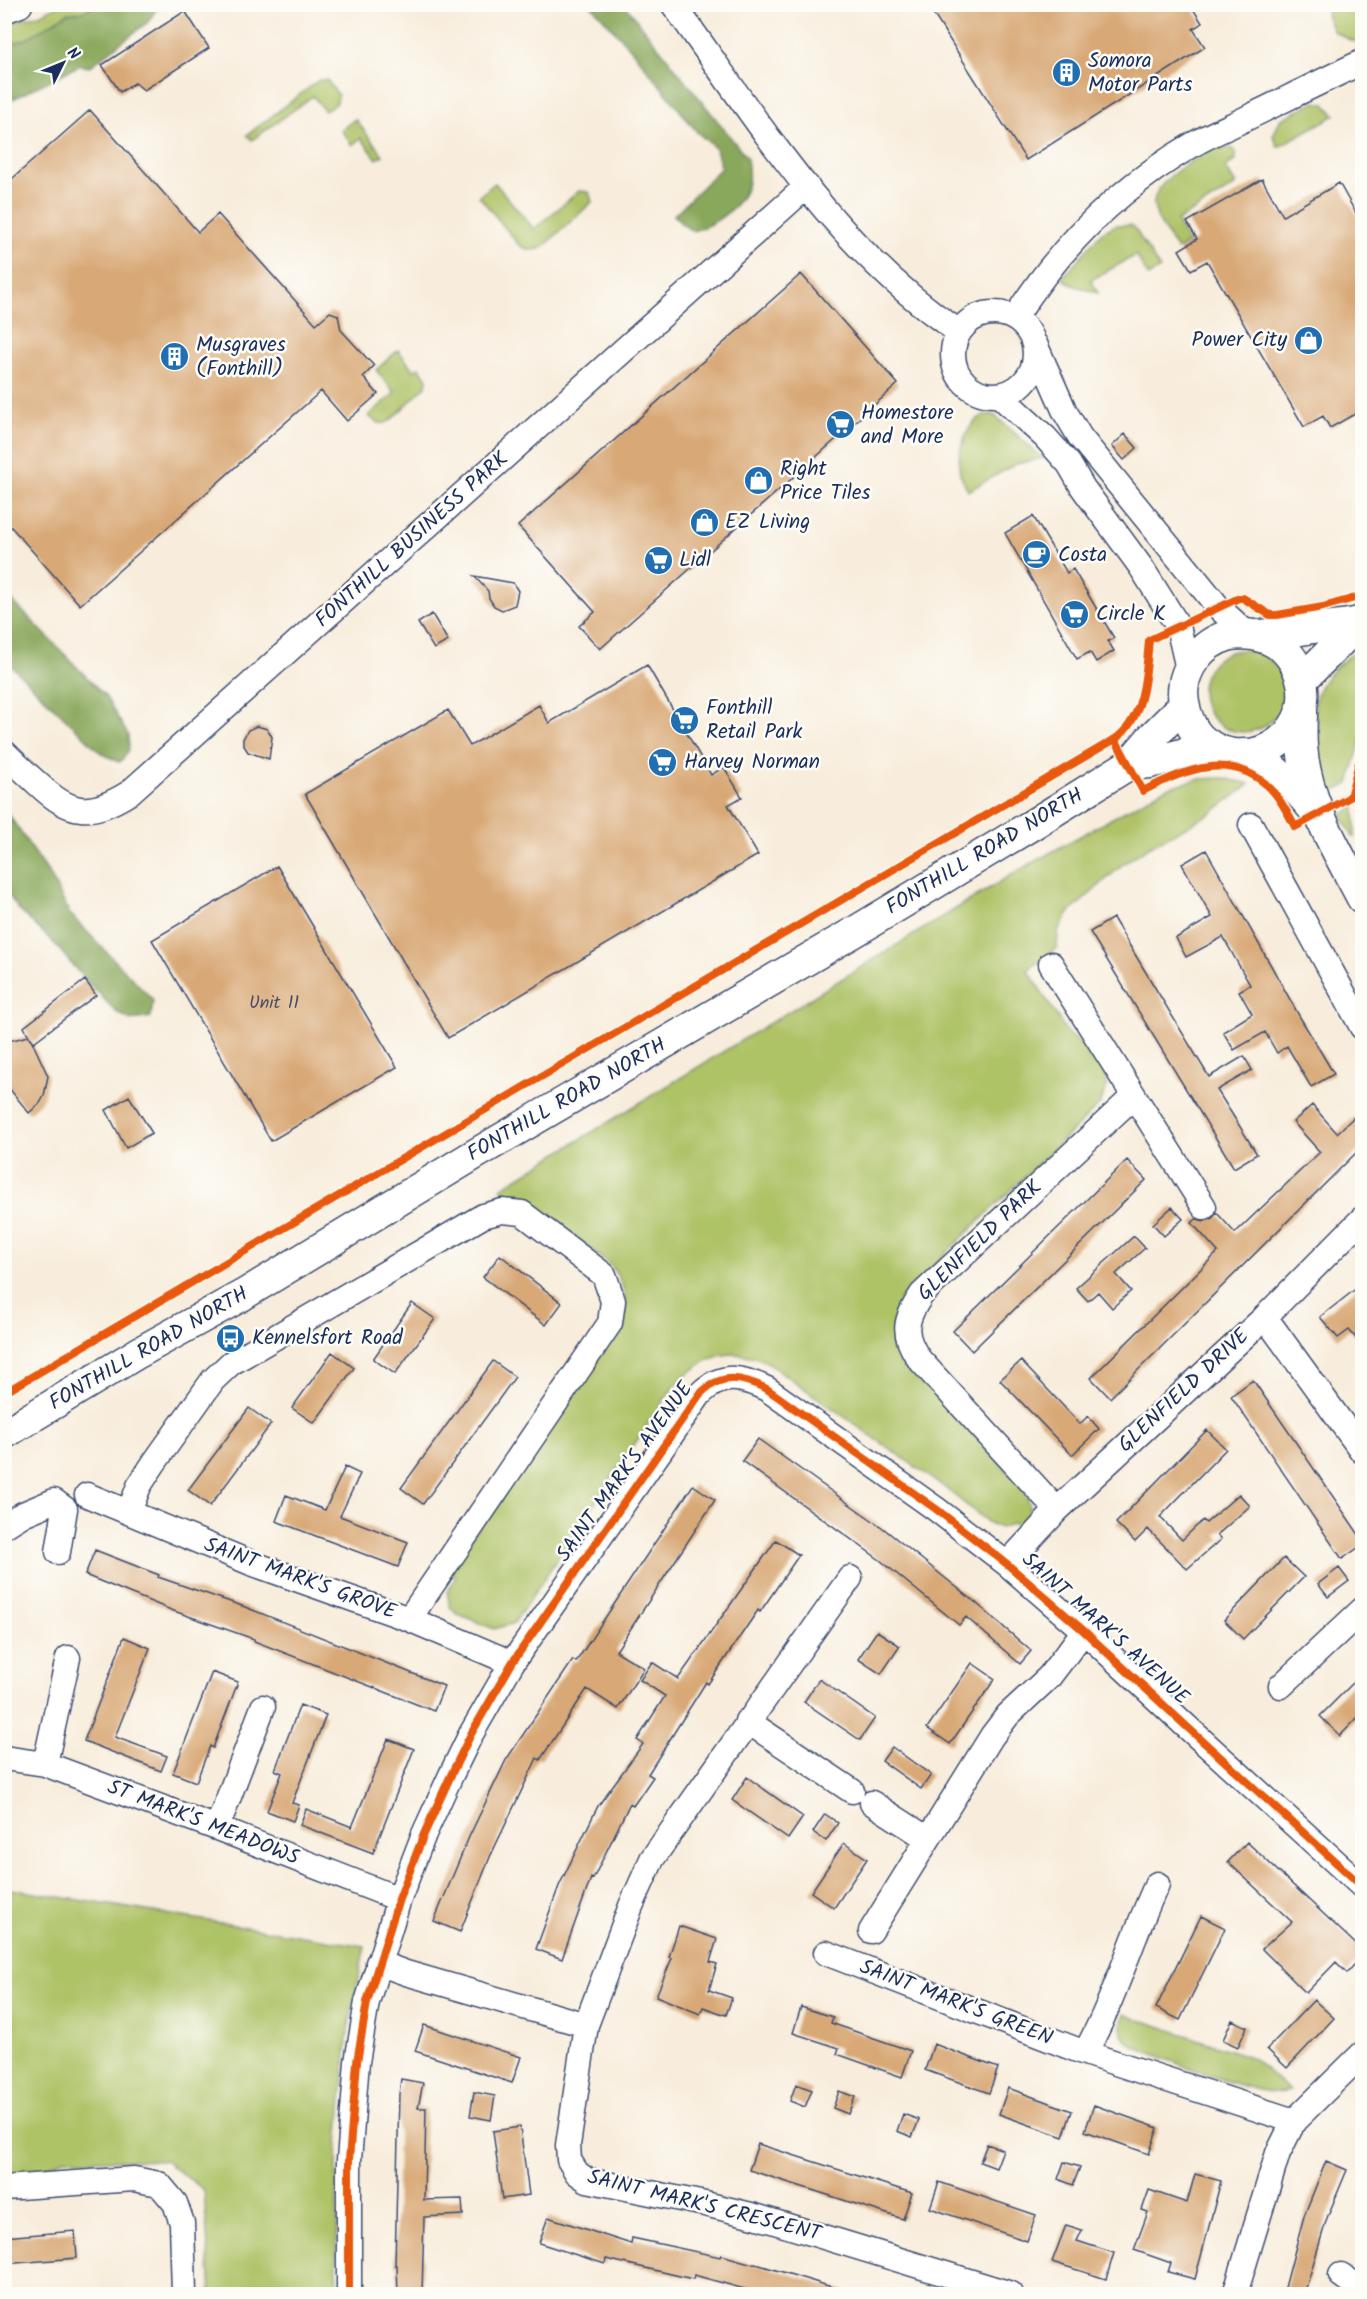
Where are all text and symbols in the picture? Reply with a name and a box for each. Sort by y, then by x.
north arrow [33,33,93,93]
text: N [60,42,85,66]
place label: Somora Motor Parts [1088,45,1192,102]
building icon: Somora Motor Parts [1051,57,1083,89]
place label: Power City [1192,324,1287,357]
shop icon: Power City [1292,324,1324,356]
place label: Musgraves (Fonthill) [196,329,286,386]
building icon: Musgraves (Fonthill) [159,341,191,373]
place label: Homestore and More [861,397,954,454]
supermarket icon: Homestore and More [824,409,856,441]
street label: FONTHILL BUSINESS PARK [308,443,517,636]
place label: Right Price Tiles [780,453,870,510]
shop icon: Right Price Tiles [743,465,775,497]
shop icon: EZ Living [688,506,720,538]
place label: EZ Living [725,506,810,539]
cafe icon: Costa [1021,539,1053,571]
place label: Costa [1058,539,1107,572]
supermarket icon: Lidl [642,544,674,576]
place label: Lidl [679,544,711,577]
supermarket icon: Circle K [1059,598,1091,630]
place label: Circle K [1096,598,1166,631]
place label: Fonthill Retail Park [706,692,802,749]
supermarket icon: Fonthill Retail Park [669,704,701,736]
supermarket icon: Harvey Norman [647,746,679,778]
place label: Harvey Norman [684,746,820,779]
street label: FONTHILL ROAD NORTH [880,780,1090,924]
house number: Unit 11 [249,989,299,1018]
street label: FONTHILL ROAD NORTH [461,1029,673,1171]
street label: GLENFIELD PARK [910,1172,1050,1309]
street label: FONTHILL ROAD NORTH [43,1278,255,1420]
street label: GLENFIELD DRIVE [1111,1321,1258,1461]
bus stop icon: Kennelsfort Road [215,1322,247,1354]
place label: Kennelsfort Road [252,1322,403,1355]
street label: SAINT MARK'S AVENUE [548,1374,702,1569]
street label: SAINT MARK'S GROVE [199,1529,401,1629]
street label: SAINT MARK'S AVENUE [1014,1544,1197,1714]
street label: ST MARK'S MEADOWS [102,1771,304,1875]
street label: SAINT MARK'S GREEN [854,1951,1058,2055]
street label: SAINT MARK'S CRESCENT [584,2161,826,2251]

